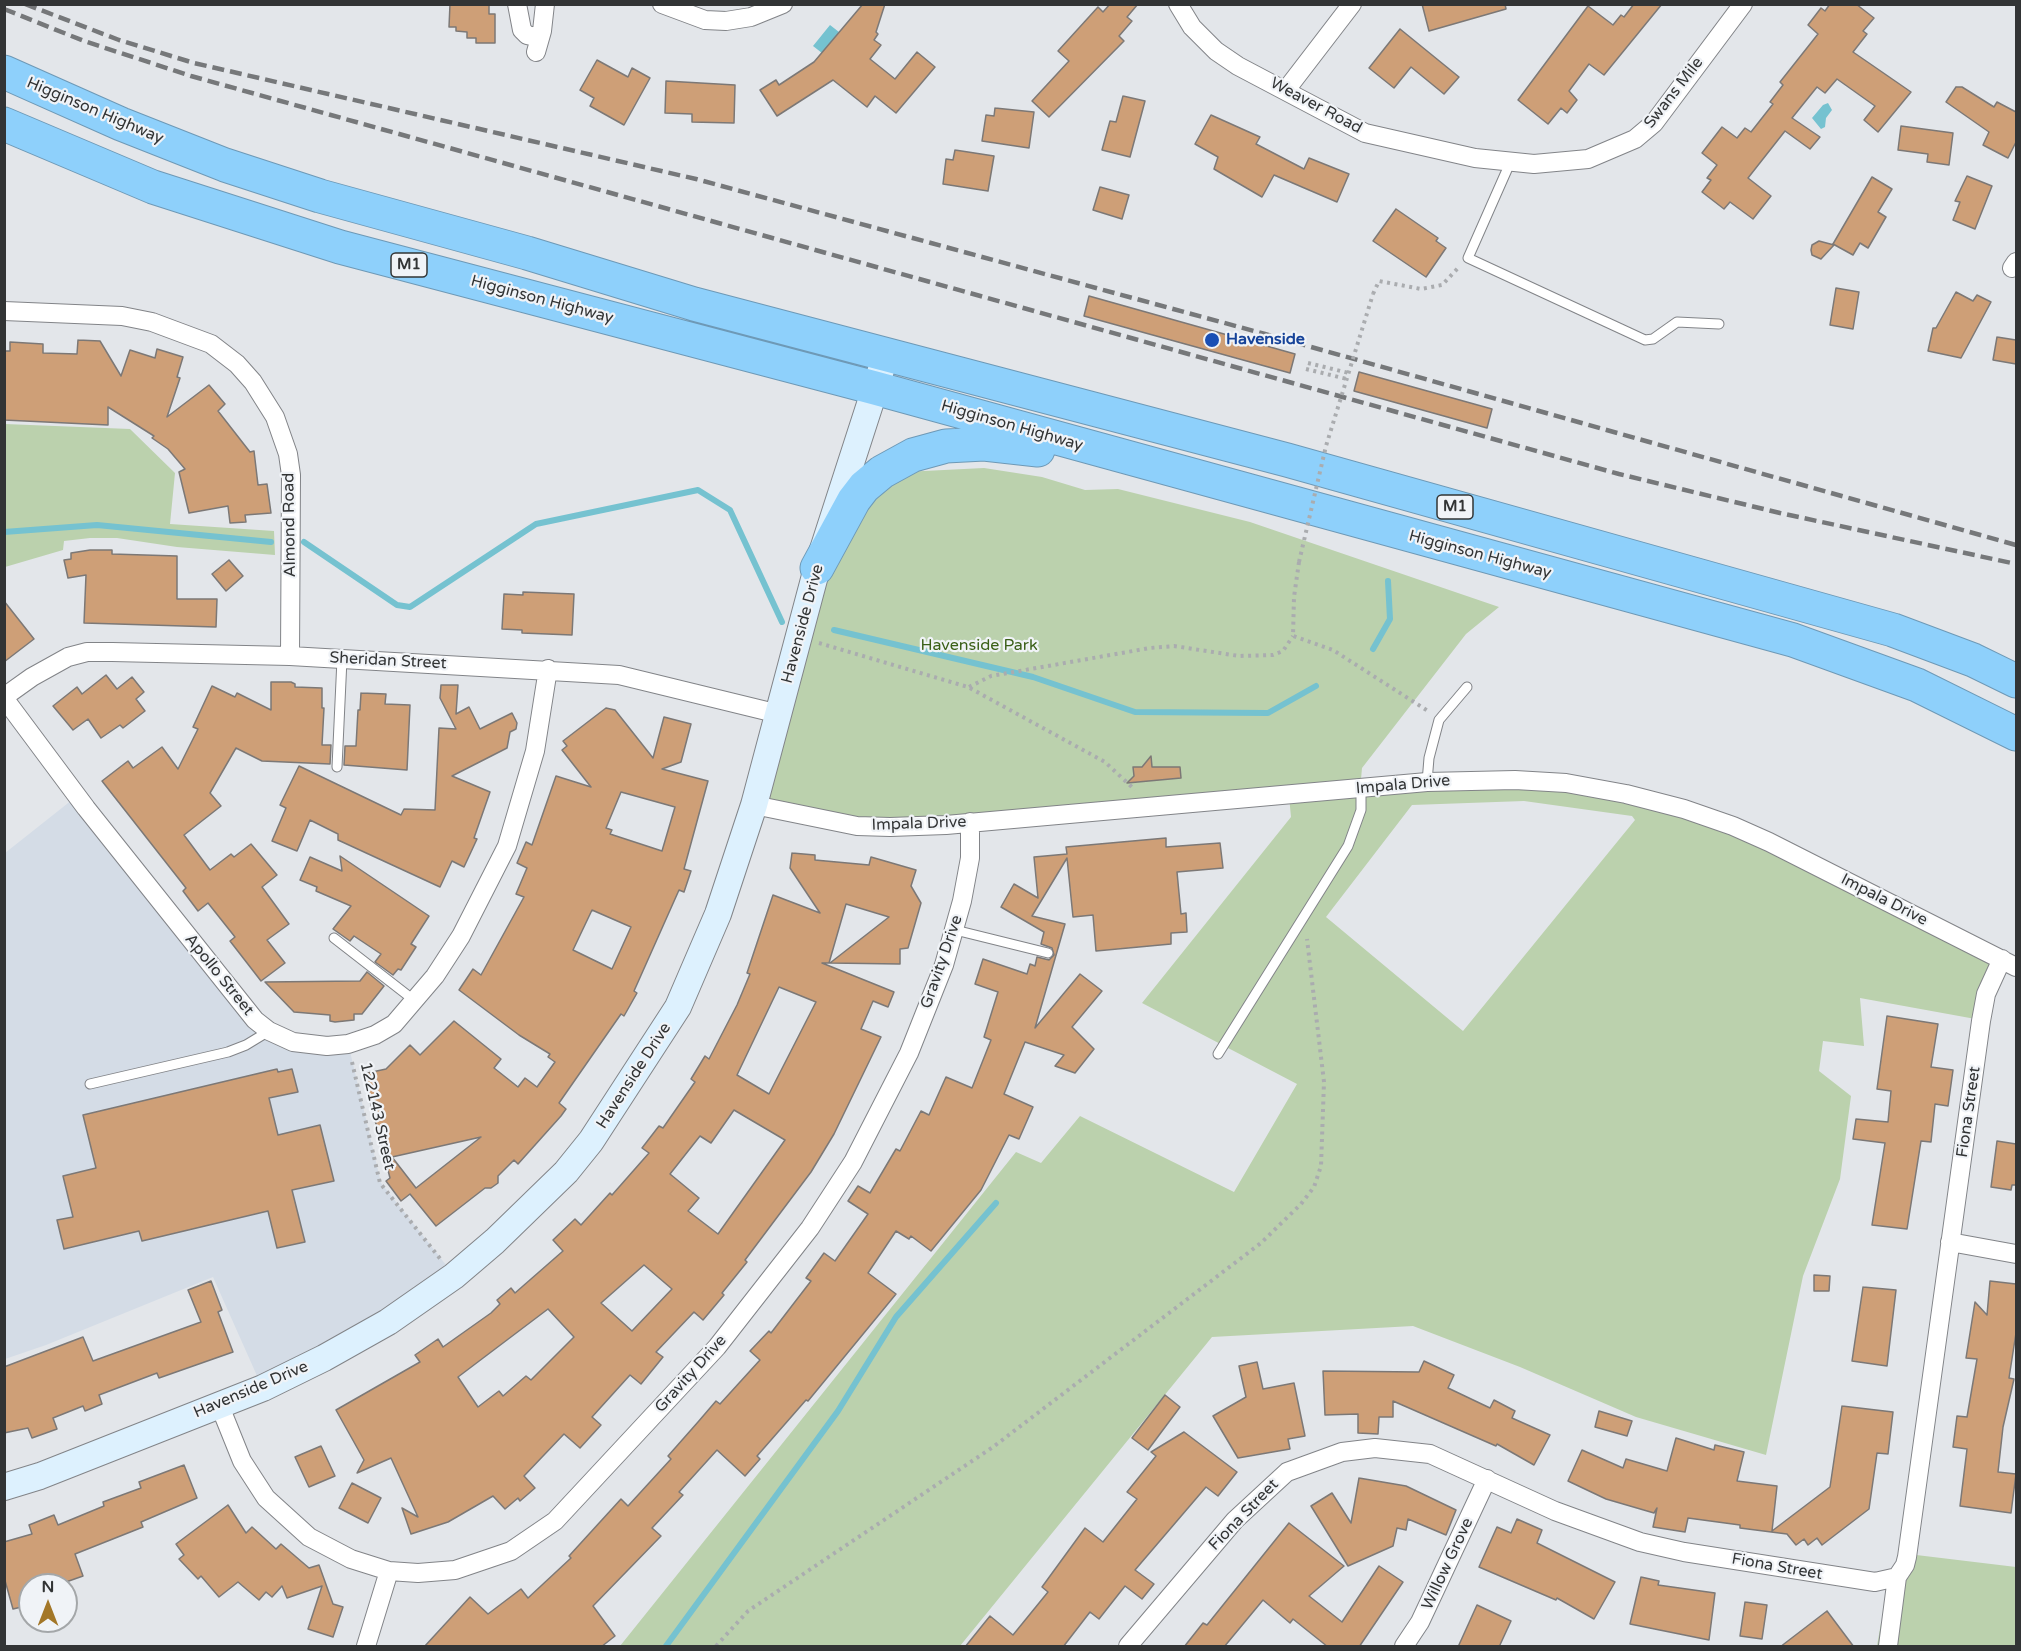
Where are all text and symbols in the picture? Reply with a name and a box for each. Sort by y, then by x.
street label: Swans Mile [1640,54,1708,132]
street label: Higginson Highway [24,73,166,149]
street label: Weaver Road [1267,74,1365,138]
road number: M1 [391,253,427,277]
street label: Higginson Highway [469,272,615,328]
place label: Havenside [1226,330,1305,350]
marker: Havenside [1203,331,1221,349]
street label: Higginson Highway [939,397,1085,455]
street label: Almond Road [279,473,301,577]
road number: M1 [1437,495,1473,519]
street label: Higginson Highway [1407,527,1553,583]
street label: Havenside Drive [778,562,828,686]
park label: Havenside Park [920,636,1038,656]
street label: Sheridan Street [329,648,447,674]
street label: Impala Drive [1355,771,1451,799]
street label: Impala Drive [871,813,967,835]
street label: Impala Drive [1837,870,1931,930]
street label: Gravity Drive [917,913,967,1011]
street label: Apollo Street [180,930,258,1020]
street label: Havenside Drive [593,1019,675,1133]
street label: 122143 Street [355,1060,399,1172]
street label: Fiona Street [1953,1065,1985,1159]
street label: Gravity Drive [651,1331,731,1417]
street label: Havenside Drive [191,1357,311,1423]
street label: Fiona Street [1205,1475,1283,1555]
street label: Willow Grove [1418,1515,1478,1613]
street label: Fiona Street [1730,1550,1824,1584]
north arrow [18,1573,78,1633]
text: N [42,1577,54,1597]

